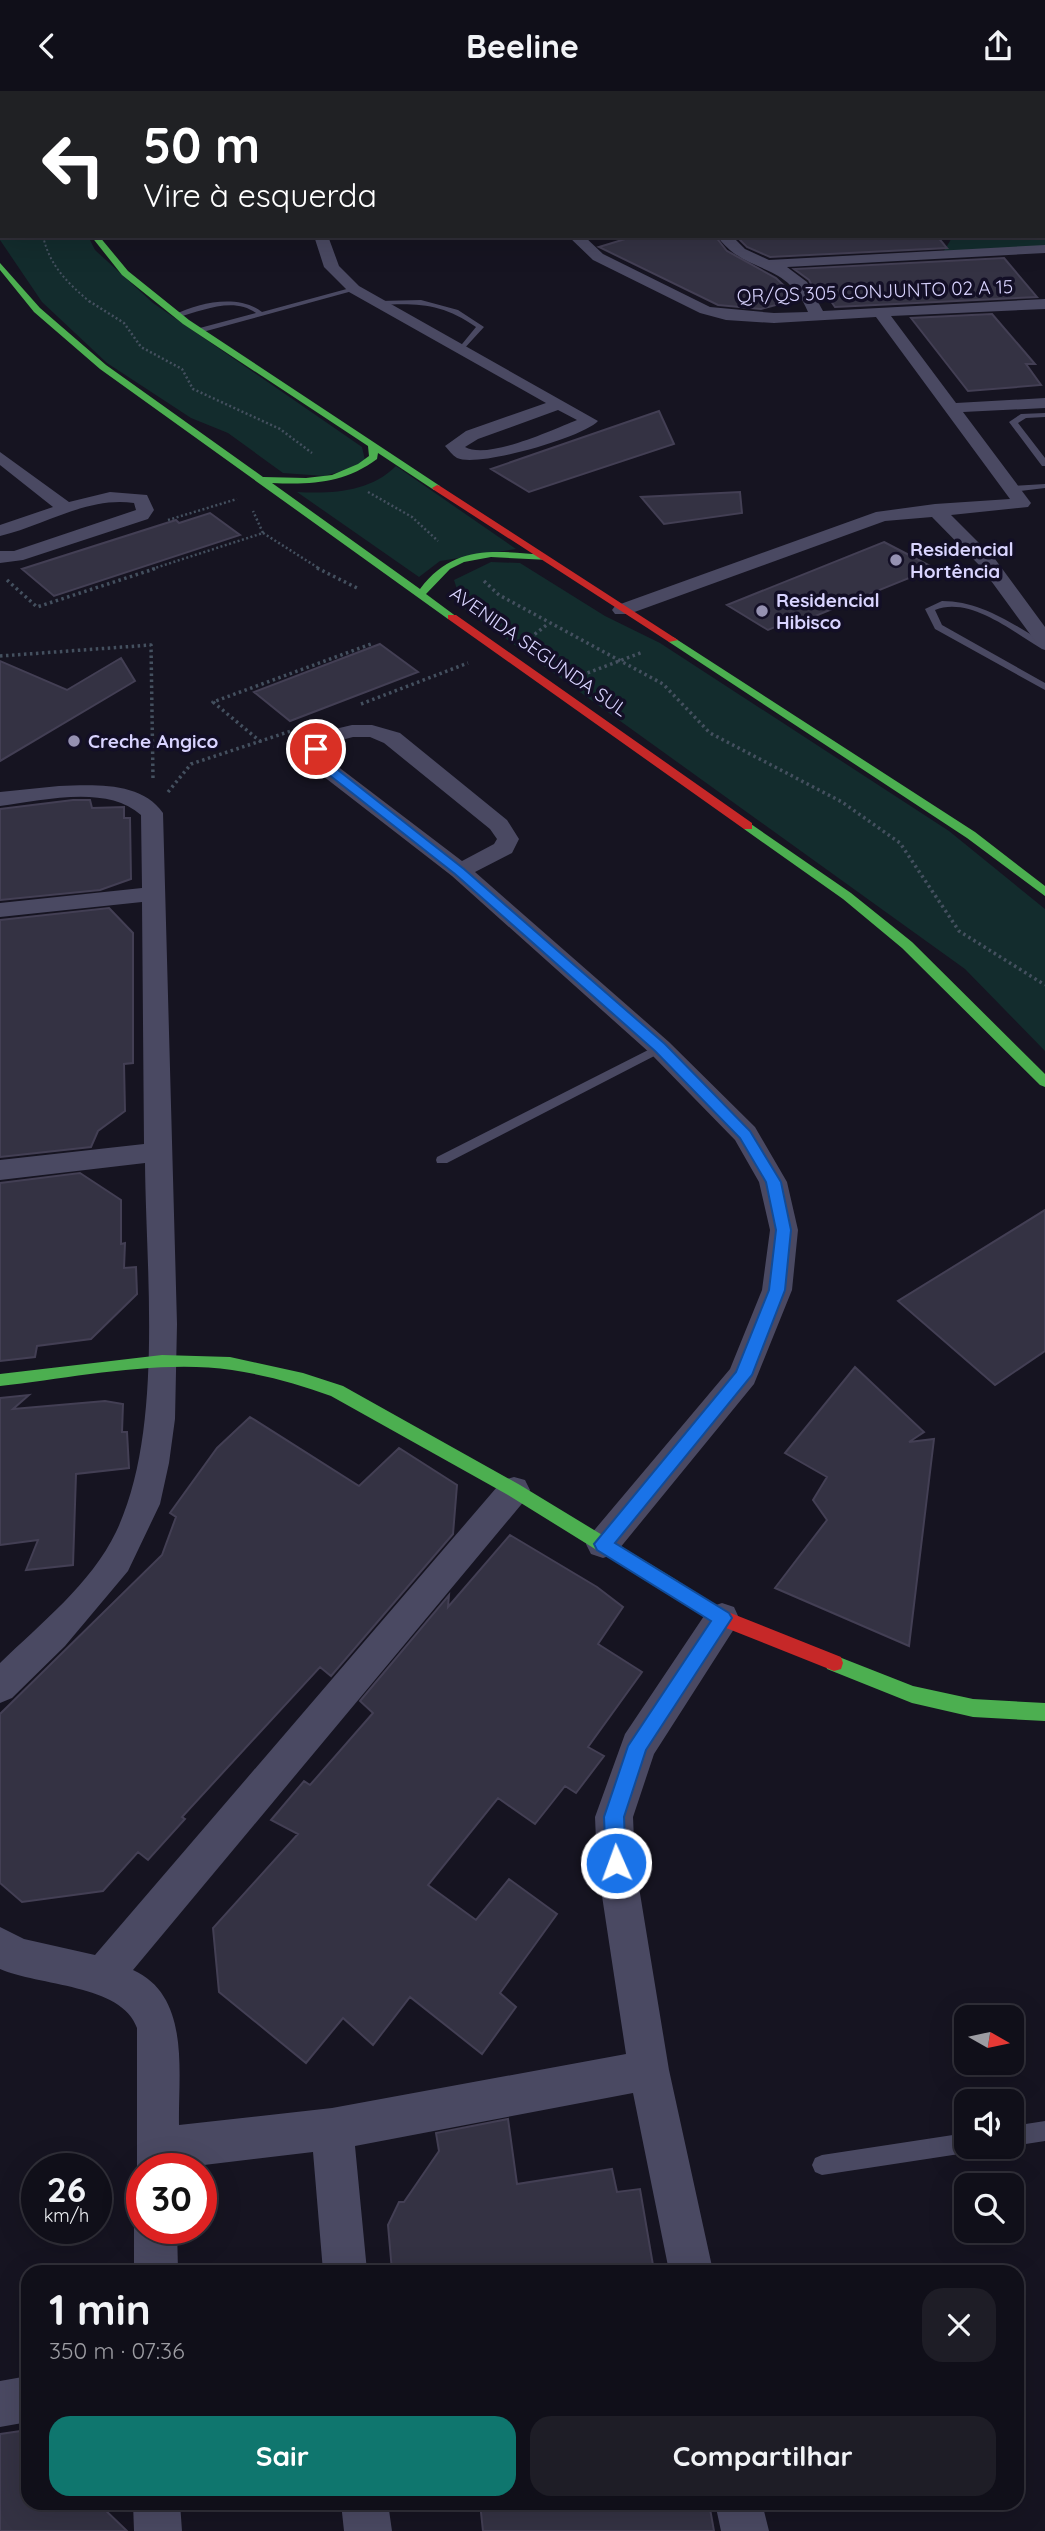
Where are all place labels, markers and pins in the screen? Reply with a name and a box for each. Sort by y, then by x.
place label: Residencial Hortência [910,537,1014,583]
marker: Residencial Hortência [888,552,904,568]
place label: Residencial Hibisco [776,588,880,634]
marker: Residencial Hibisco [754,603,770,619]
pin [286,719,346,779]
place label: Creche Angico [88,729,218,753]
marker: Creche Angico [66,733,82,749]

